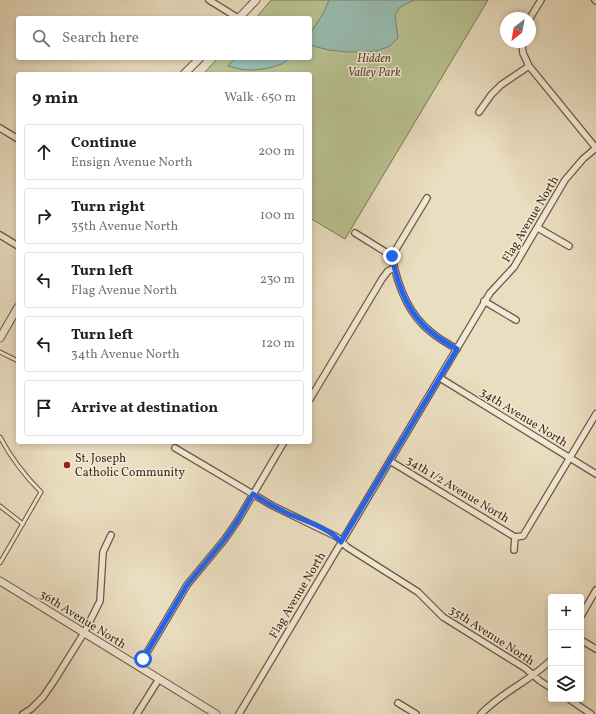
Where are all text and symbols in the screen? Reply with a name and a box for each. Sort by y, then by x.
north arrow [500,12,536,48]
search box [16,16,312,60]
icon: search [30,27,52,49]
text: Search here [62,28,139,49]
park label: Hidden Valley Park [347,51,401,81]
text: 9 min [32,87,78,110]
text: Walk · 650 m [224,89,296,107]
text: Continue [71,133,136,154]
icon: ahead [33,141,55,163]
text: 200 m [258,143,295,161]
text: Ensign Avenue North [71,154,193,172]
street label: Flag Avenue North [499,173,563,266]
text: Turn right [71,197,145,218]
icon: right [33,205,55,227]
text: 100 m [260,207,295,225]
text: 35th Avenue North [71,218,178,236]
route end [383,247,401,265]
text: Turn left [71,261,133,282]
icon: left [33,269,55,291]
text: 230 m [260,271,295,289]
text: Flag Avenue North [71,282,177,300]
text: Turn left [71,325,133,346]
icon: left [33,333,55,355]
text: 120 m [261,335,295,353]
text: 34th Avenue North [71,346,180,364]
street label: 34th Avenue North [477,384,570,451]
icon: arrive [33,397,55,419]
text: Arrive at destination [71,398,218,419]
place label: St. Joseph Catholic Community [75,451,185,481]
street label: 34th 1/2 Avenue North [403,453,512,527]
marker: St. Joseph Catholic Community [62,460,72,470]
street label: Flag Avenue North [266,549,330,642]
street label: 36th Avenue North [36,587,129,653]
map controls [548,594,584,702]
button: + [548,594,584,630]
street label: 35th Avenue North [446,602,537,670]
button: − [548,630,584,666]
route start [134,650,152,668]
button: layers [548,666,584,702]

